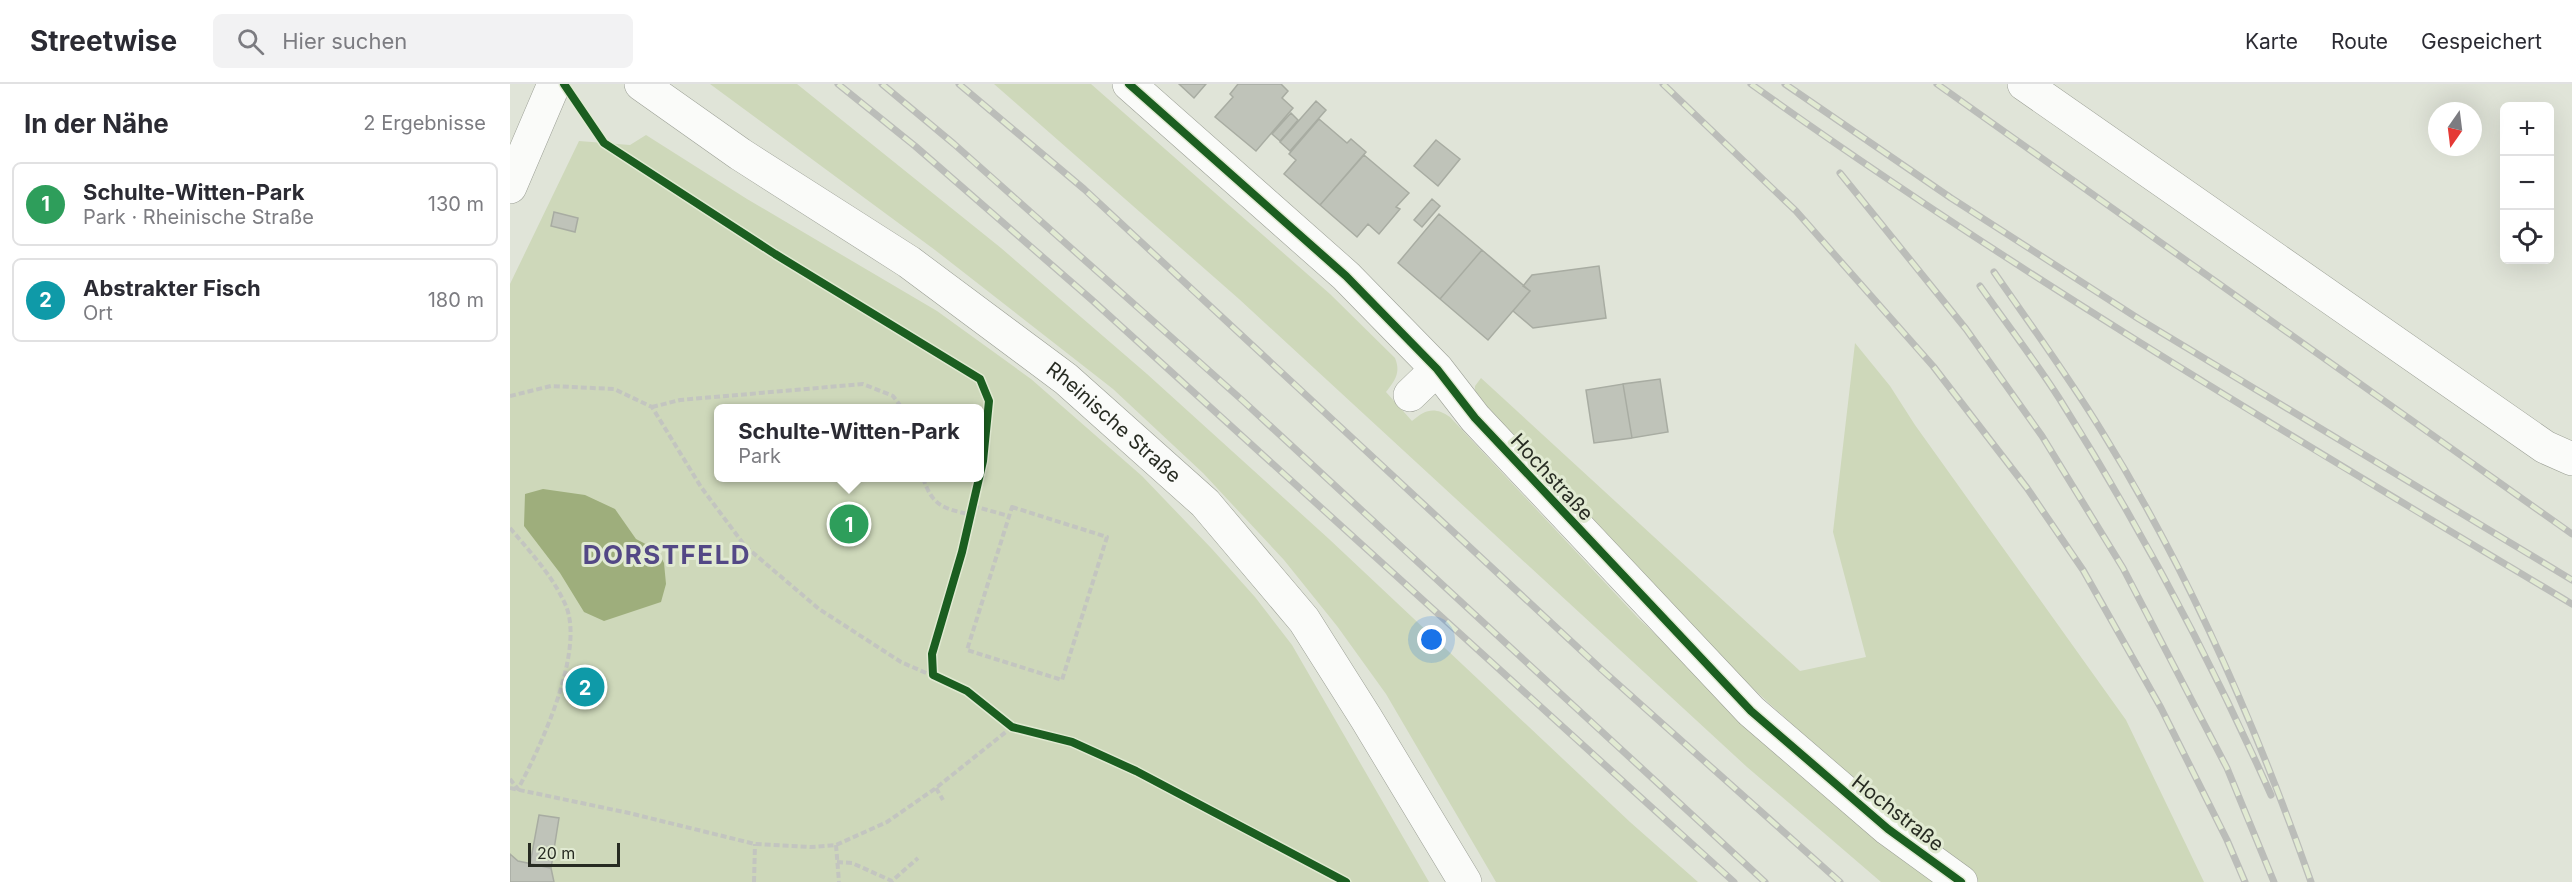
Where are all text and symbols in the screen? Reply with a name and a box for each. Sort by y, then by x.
search box [213,14,633,68]
text: Streetwise [30,24,177,58]
icon: search [234,25,267,58]
text: Hier suchen [282,28,407,54]
text: Karte [2245,29,2298,54]
text: Route [2331,29,2388,54]
text: Gespeichert [2421,29,2542,54]
north arrow [2428,102,2482,156]
map controls [2500,102,2554,264]
button: + [2500,102,2554,156]
text: In der Nähe [24,108,169,139]
text: 2 Ergebnisse [363,111,486,135]
button: − [2500,156,2554,210]
text: Schulte-Witten-Park [83,179,305,205]
text: 1 [41,192,50,216]
text: 130 m [428,192,484,216]
text: Park · Rheinische Straße [83,205,314,229]
button: locate [2500,210,2554,264]
text: Abstrakter Fisch [83,275,261,301]
text: 2 [39,288,52,312]
text: 180 m [428,288,484,312]
text: Ort [83,301,113,325]
street label: Rheinische Straße [1042,357,1186,488]
popup [714,404,984,482]
text: Schulte-Witten-Park [738,418,960,444]
street label: Hochstraße [1506,429,1598,525]
text: Park [738,444,781,468]
pin: 1 [830,502,868,546]
district label: DORSTFELD [583,539,751,570]
your location [1417,625,1446,654]
pin: 2 [566,664,604,710]
street label: Hochstraße [1847,770,1949,856]
scale bar [528,840,620,868]
text: 20 m [537,843,575,863]

